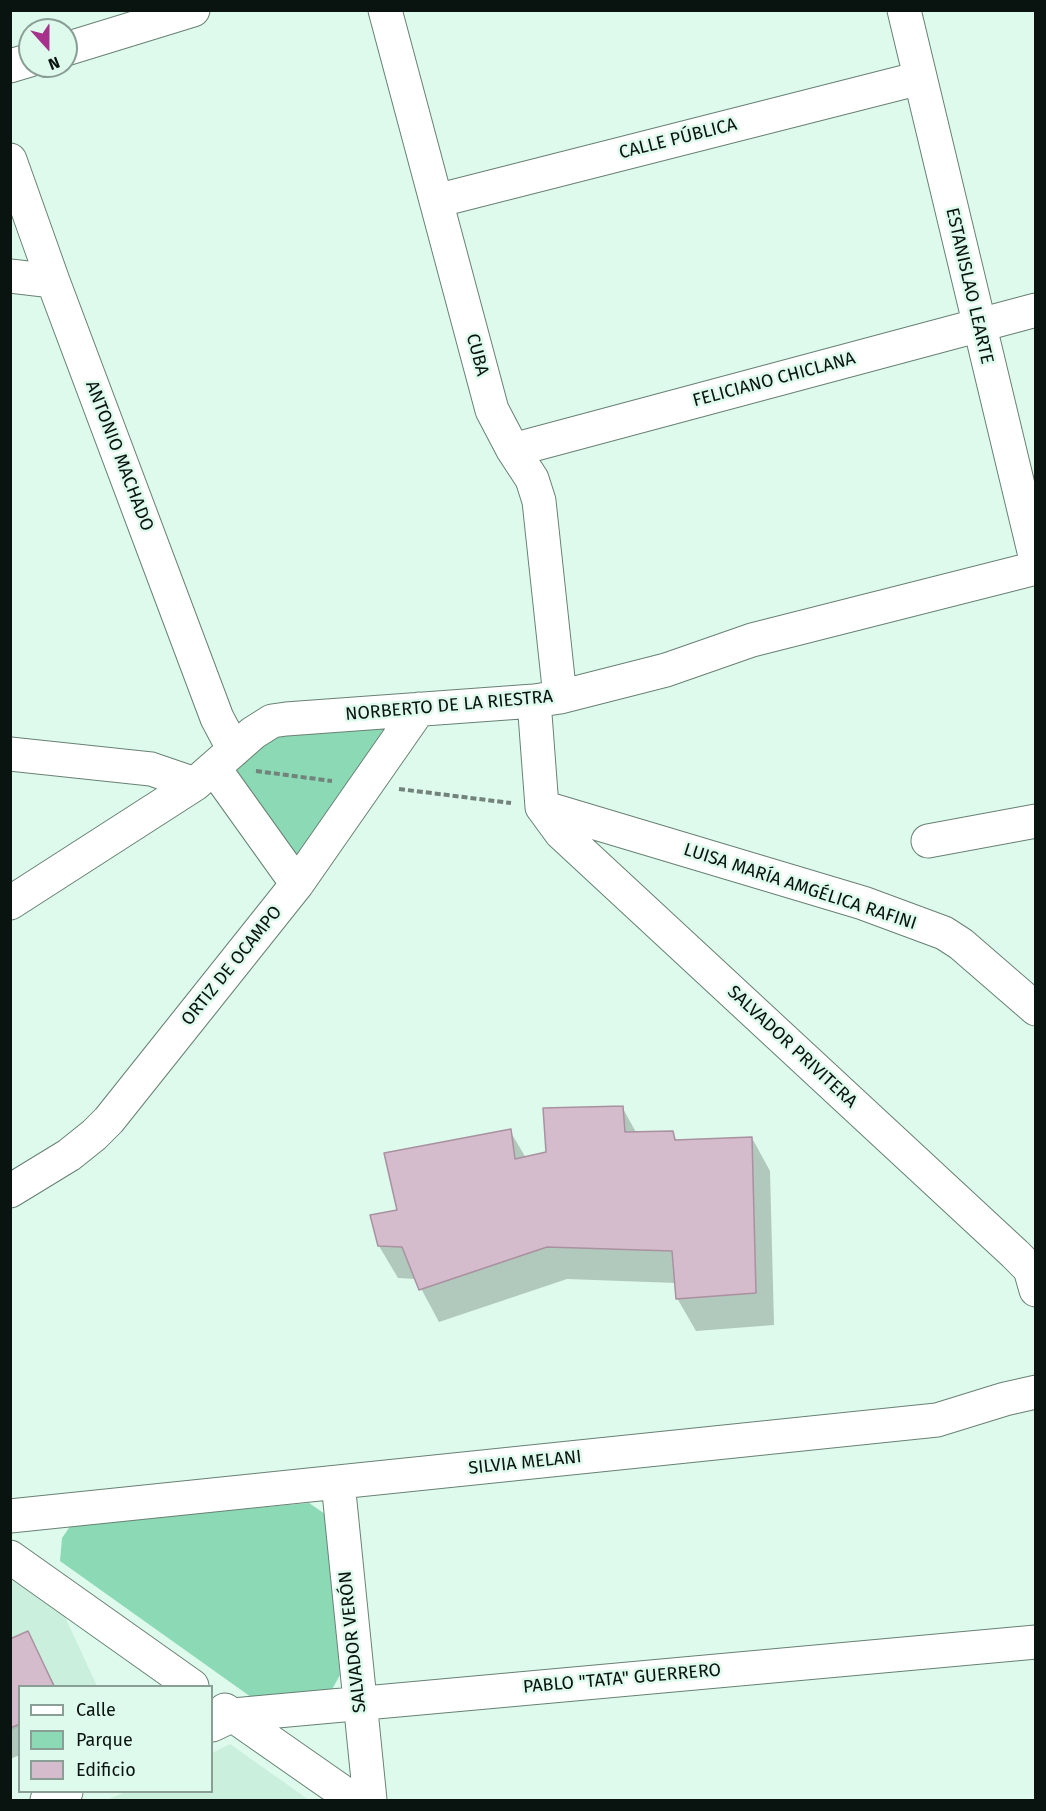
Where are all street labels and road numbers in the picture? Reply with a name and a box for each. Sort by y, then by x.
street label: CALLE PÚBLICA [617,114,739,164]
street label: ESTANISLAO LEARTE [941,206,997,366]
street label: CUBA [461,331,493,379]
street label: FELICIANO CHICLANA [690,348,858,412]
street label: ANTONIO MACHADO [80,378,158,534]
street label: NORBERTO DE LA RIESTRA [344,686,554,726]
street label: LUISA MARÍA AMGÉLICA RAFINI [681,839,919,935]
street label: ORTIZ DE OCAMPO [177,902,287,1030]
street label: SALVADOR PRIVITERA [723,981,861,1113]
street label: SILVIA MELANI [467,1446,583,1480]
street label: SALVADOR VERÓN [335,1570,371,1714]
street label: PABLO "TATA" GUERRERO [522,1660,722,1698]

